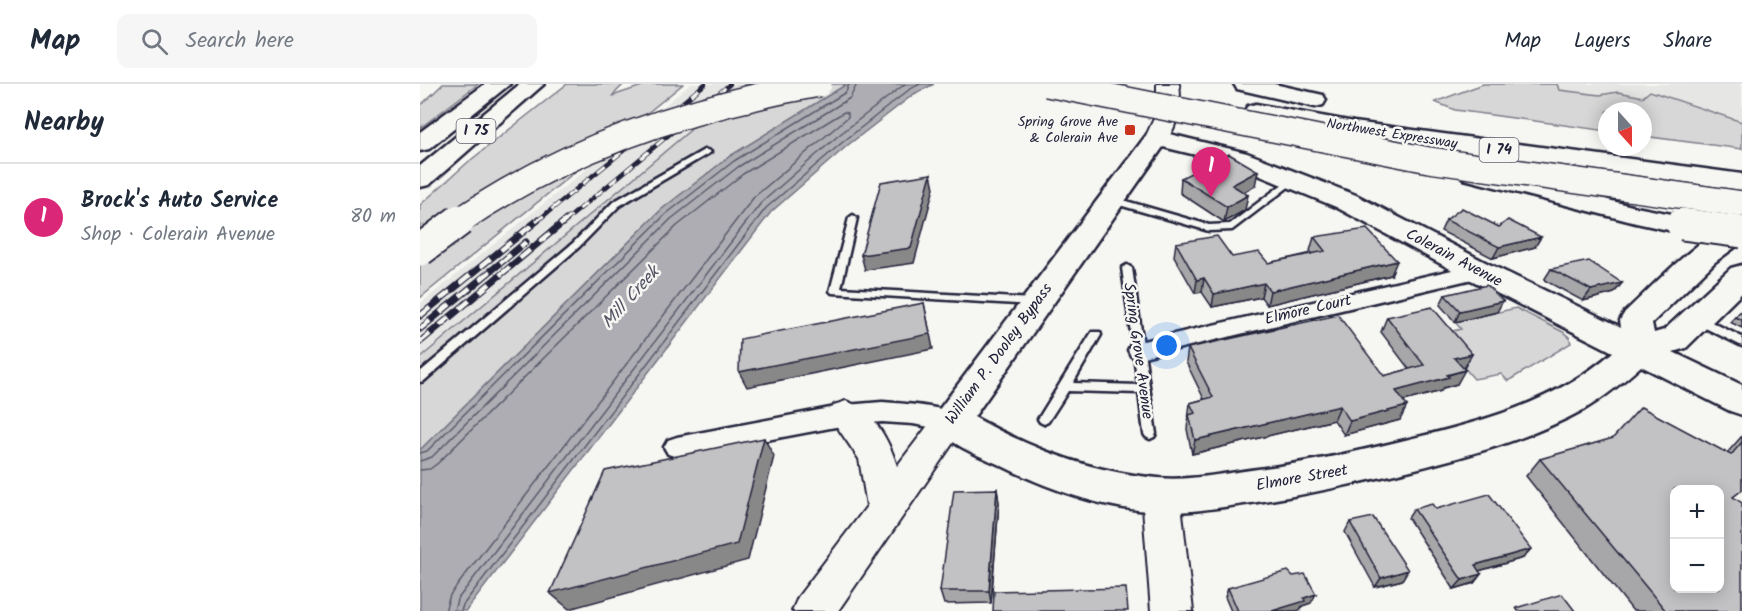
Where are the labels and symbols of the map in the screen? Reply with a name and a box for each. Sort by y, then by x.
north arrow [1598,102,1652,156]
place label: Spring Grove Ave & Colerain Ave [1018,111,1119,149]
street label: Northwest Expressway [1325,113,1460,155]
road number: I 75 [456,119,496,143]
marker: Spring Grove Ave & Colerain Ave [1123,123,1137,137]
road number: I 74 [1480,138,1518,162]
pin: 1 [1192,147,1230,197]
street label: Colerain Avenue [1401,222,1507,294]
water label: Mill Creek [595,258,669,336]
street label: William P. Dooley Bypass [939,278,1059,430]
street label: Spring Grove Avenue [1116,281,1160,421]
street label: Elmore Court [1262,288,1355,332]
your location [1152,331,1181,360]
street label: Elmore Street [1254,457,1351,498]

